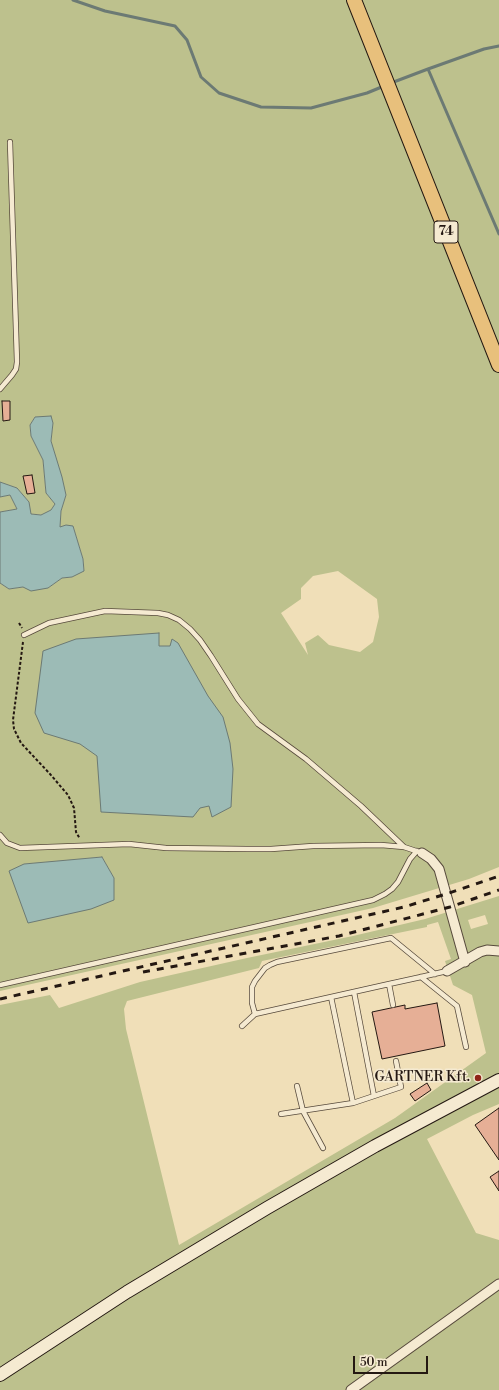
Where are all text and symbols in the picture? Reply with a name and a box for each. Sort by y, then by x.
road number: 74 [434,221,458,243]
place label: GARTNER Kft. [375,1070,470,1086]
marker: GARTNER Kft. [473,1073,483,1083]
scale bar [355,1348,430,1374]
text: 50 m [360,1355,388,1370]

